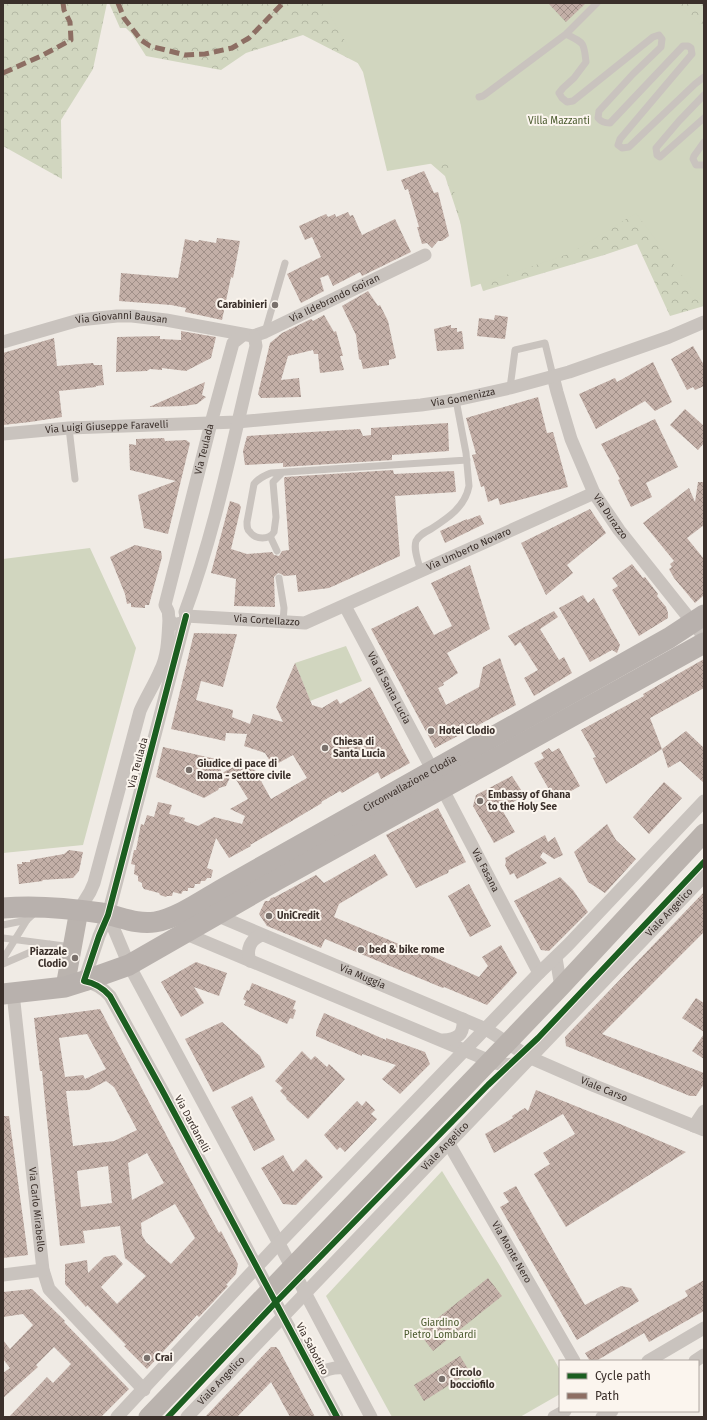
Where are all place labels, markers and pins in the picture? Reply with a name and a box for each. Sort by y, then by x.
place label: Carabinieri [217,299,267,311]
marker: Carabinieri [270,300,280,310]
place label: Hotel Clodio [439,725,495,737]
marker: Hotel Clodio [426,726,436,736]
place label: Chiesa di Santa Lucia [333,736,386,760]
marker: Chiesa di Santa Lucia [320,743,330,753]
place label: Giudice di pace di Roma - settore civile [197,758,291,782]
marker: Giudice di pace di Roma - settore civile [184,765,194,775]
place label: Embassy of Ghana to the Holy See [488,789,571,813]
marker: Embassy of Ghana to the Holy See [475,796,485,806]
place label: UniCredit [277,910,320,922]
marker: UniCredit [264,911,274,921]
place label: bed & bike rome [369,944,445,956]
marker: bed & bike rome [356,945,366,955]
place label: Piazzale Clodio [30,946,67,970]
marker: Piazzale Clodio [70,953,80,963]
place label: Crai [155,1352,173,1364]
marker: Crai [142,1353,152,1363]
place label: Circolo bocciofilo [450,1367,495,1391]
marker: Circolo bocciofilo [437,1374,447,1384]

